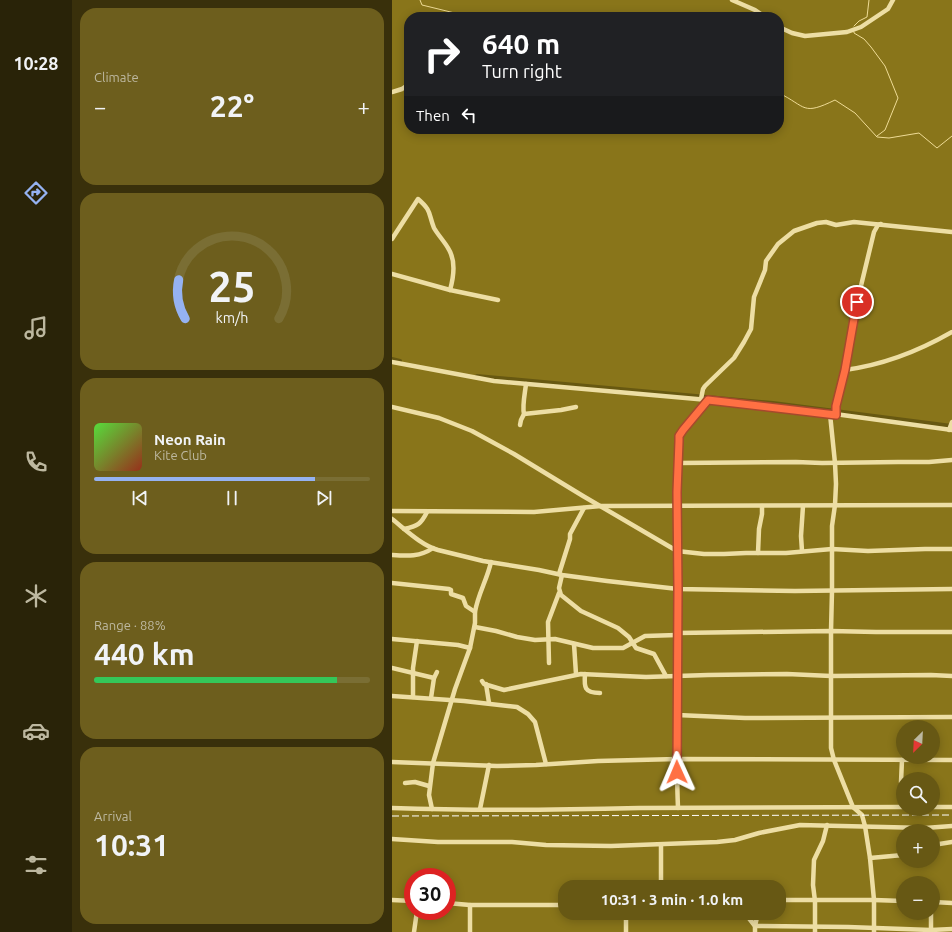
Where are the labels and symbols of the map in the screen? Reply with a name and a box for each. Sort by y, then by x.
pin [840,285,874,319]
north arrow [896,720,940,764]
position arrow [656,751,698,793]
speed limit sign: 30 [404,868,456,920]

